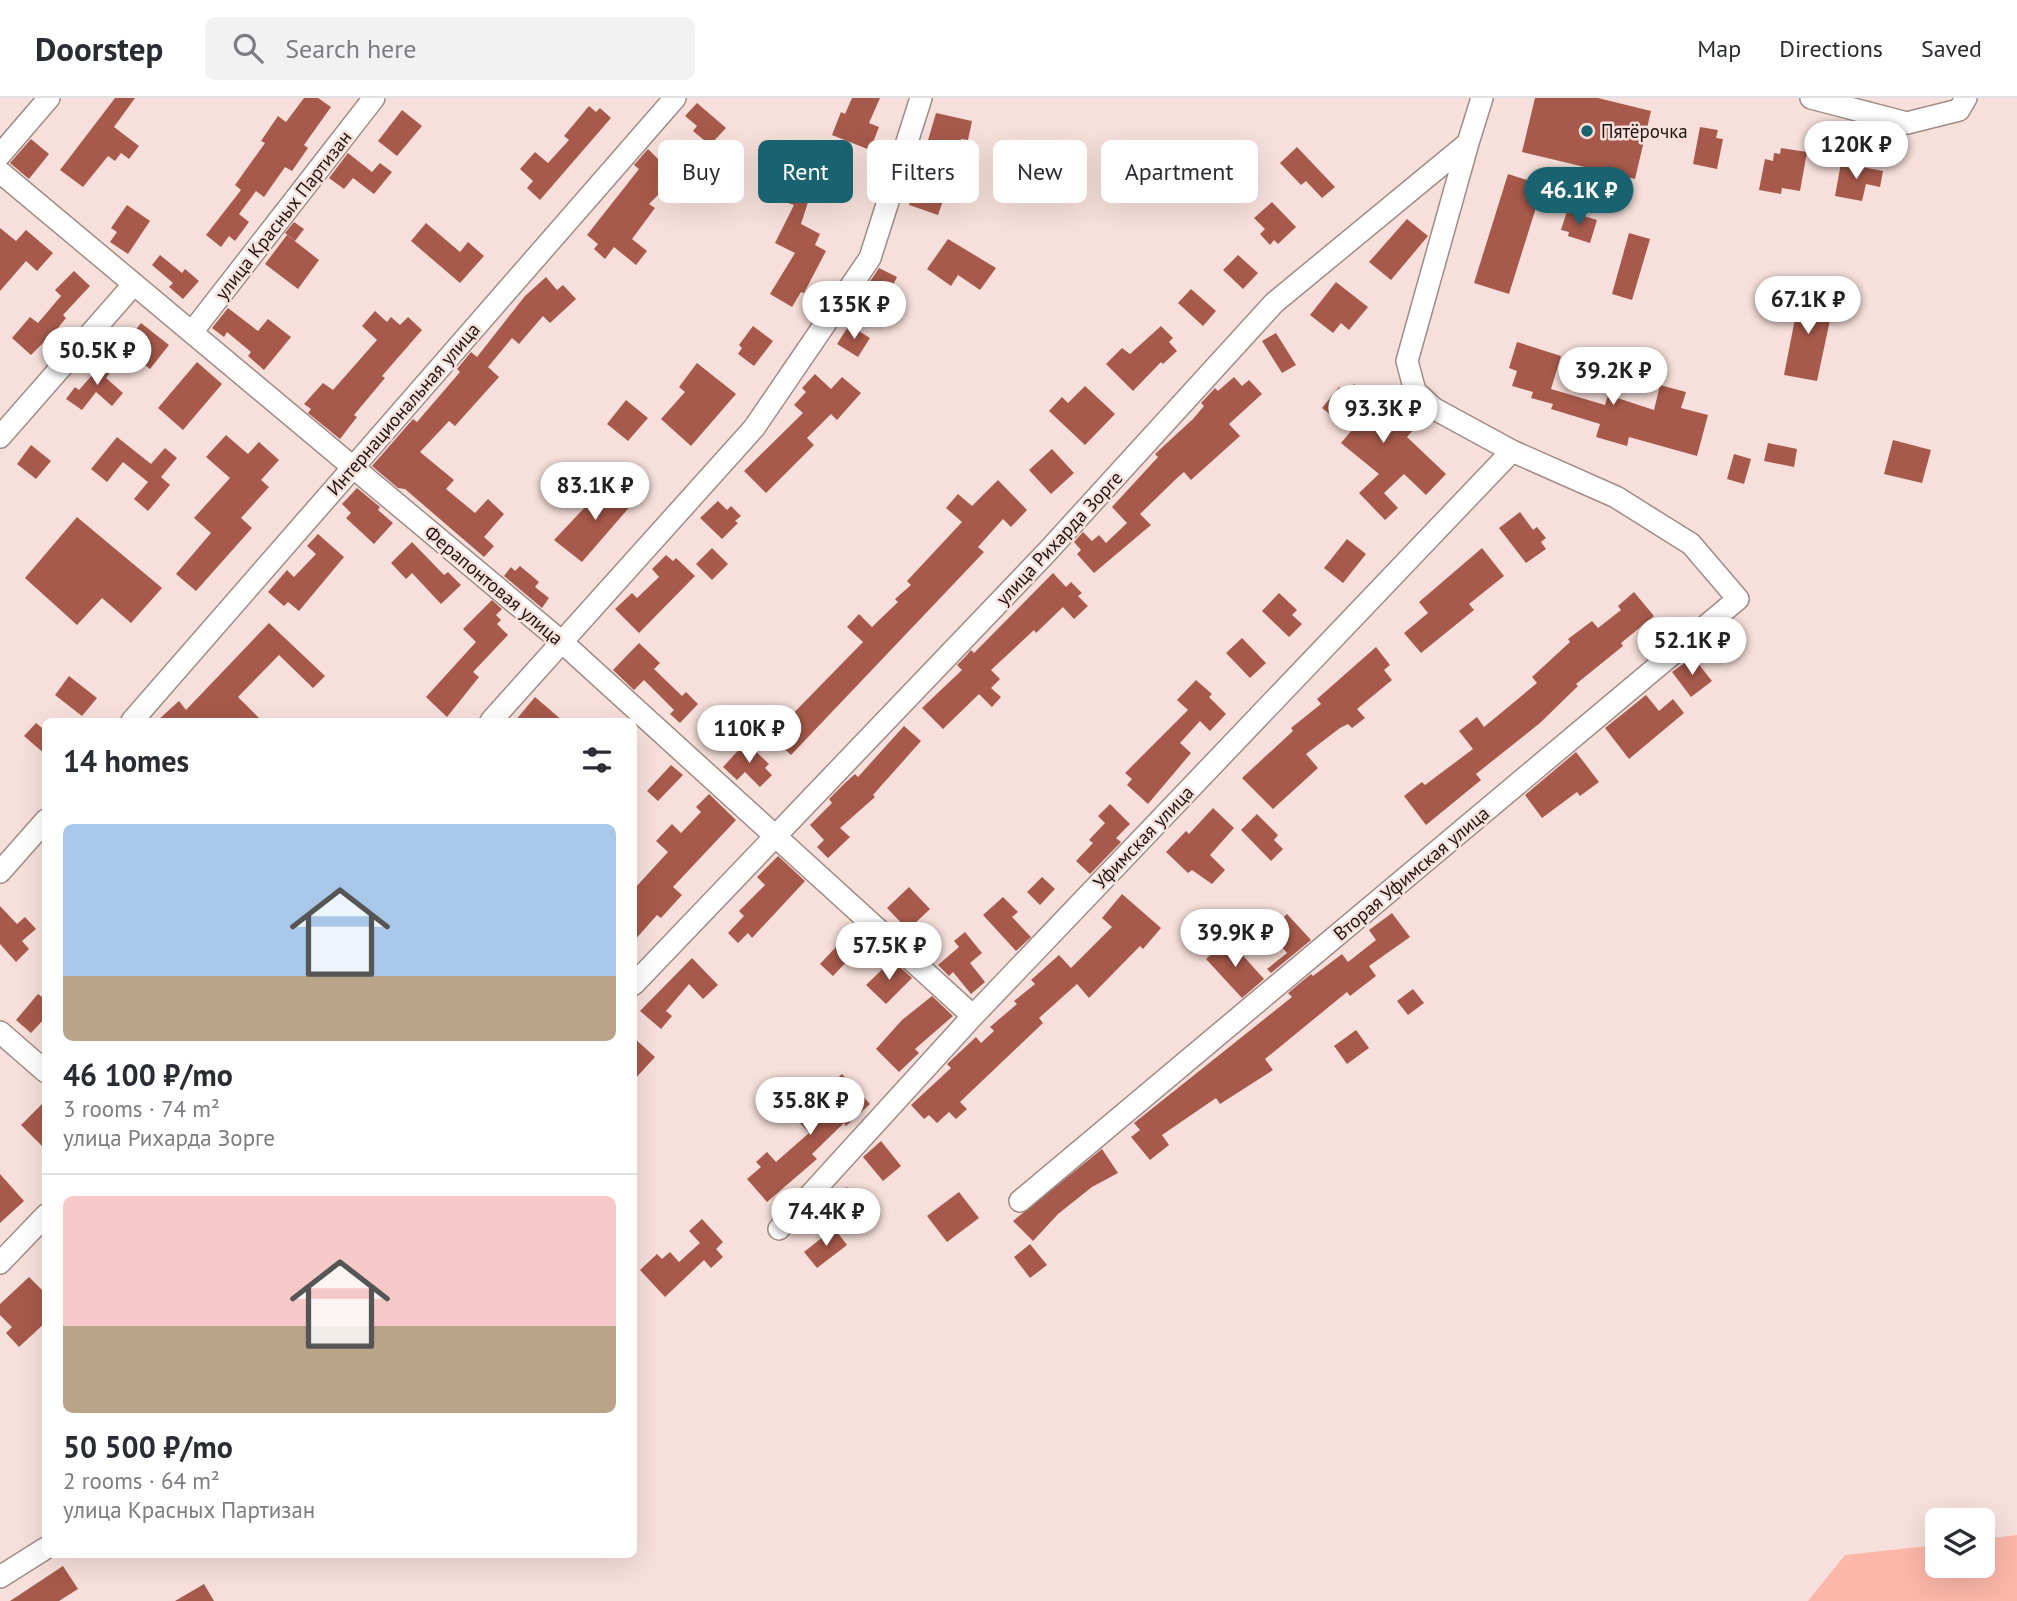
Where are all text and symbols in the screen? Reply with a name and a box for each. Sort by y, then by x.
search box [205,17,695,80]
text: Doorstep [35,27,163,70]
icon: search [229,29,267,67]
text: Search here [285,32,416,65]
text: Map [1697,33,1741,64]
text: Directions [1779,33,1883,64]
text: Saved [1921,33,1982,64]
place label: Пятёрочка [1601,119,1688,143]
pin: 120K ₽ [1799,122,1913,181]
marker: Пятёрочка [1579,123,1595,139]
street label: улица Красных Партизан [209,126,357,304]
text: 120K ₽ [1820,129,1892,158]
chip: Buy [658,140,744,203]
chip: Rent [758,140,853,203]
chip: Filters [867,140,979,203]
chip: New [993,140,1087,203]
chip: Apartment [1101,140,1258,203]
pin: 46.1K ₽ [1514,167,1644,227]
text: 46.1K ₽ [1540,175,1618,204]
pin: 67.1K ₽ [1743,276,1873,336]
pin: 135K ₽ [797,282,911,341]
text: 67.1K ₽ [1771,284,1845,313]
text: 135K ₽ [818,289,890,318]
street label: Интернациональная улица [321,318,485,500]
pin: 50.5K ₽ [32,328,162,387]
text: 50.5K ₽ [58,335,136,364]
pin: 39.2K ₽ [1548,348,1678,407]
text: 39.2K ₽ [1574,355,1652,384]
pin: 93.3K ₽ [1318,386,1448,445]
text: 93.3K ₽ [1344,393,1422,422]
pin: 83.1K ₽ [530,462,660,522]
street label: улица Рихарда Зорге [991,466,1127,610]
text: 83.1K ₽ [556,470,634,499]
street label: Ферапонтовая улица [420,520,568,650]
pin: 52.1K ₽ [1627,618,1757,677]
text: 52.1K ₽ [1653,625,1731,654]
pin: 110K ₽ [692,706,806,765]
text: 110K ₽ [713,713,785,742]
text: 14 homes [63,741,189,780]
icon: filters [578,741,616,779]
street label: Уфимская улица [1088,780,1198,894]
street label: Вторая Уфимская улица [1328,801,1494,945]
icon: home [277,869,403,995]
pin: 39.9K ₽ [1170,910,1300,969]
text: 39.9K ₽ [1196,917,1274,946]
pin: 57.5K ₽ [824,922,954,982]
text: 57.5K ₽ [852,930,926,959]
text: 46 100 ₽/mo [63,1055,233,1094]
pin: 35.8K ₽ [745,1077,875,1137]
text: 35.8K ₽ [771,1085,849,1114]
text: 3 rooms · 74 m² [63,1094,220,1123]
text: улица Рихарда Зорге [63,1123,275,1152]
pin: 74.4K ₽ [761,1188,891,1248]
text: 74.4K ₽ [787,1196,865,1225]
icon: home [277,1241,403,1367]
text: 50 500 ₽/mo [63,1427,233,1466]
text: 2 rooms · 64 m² [63,1466,220,1495]
text: улица Красных Партизан [63,1495,315,1524]
map controls [1925,1508,1995,1578]
button: layers [1925,1508,1995,1578]

